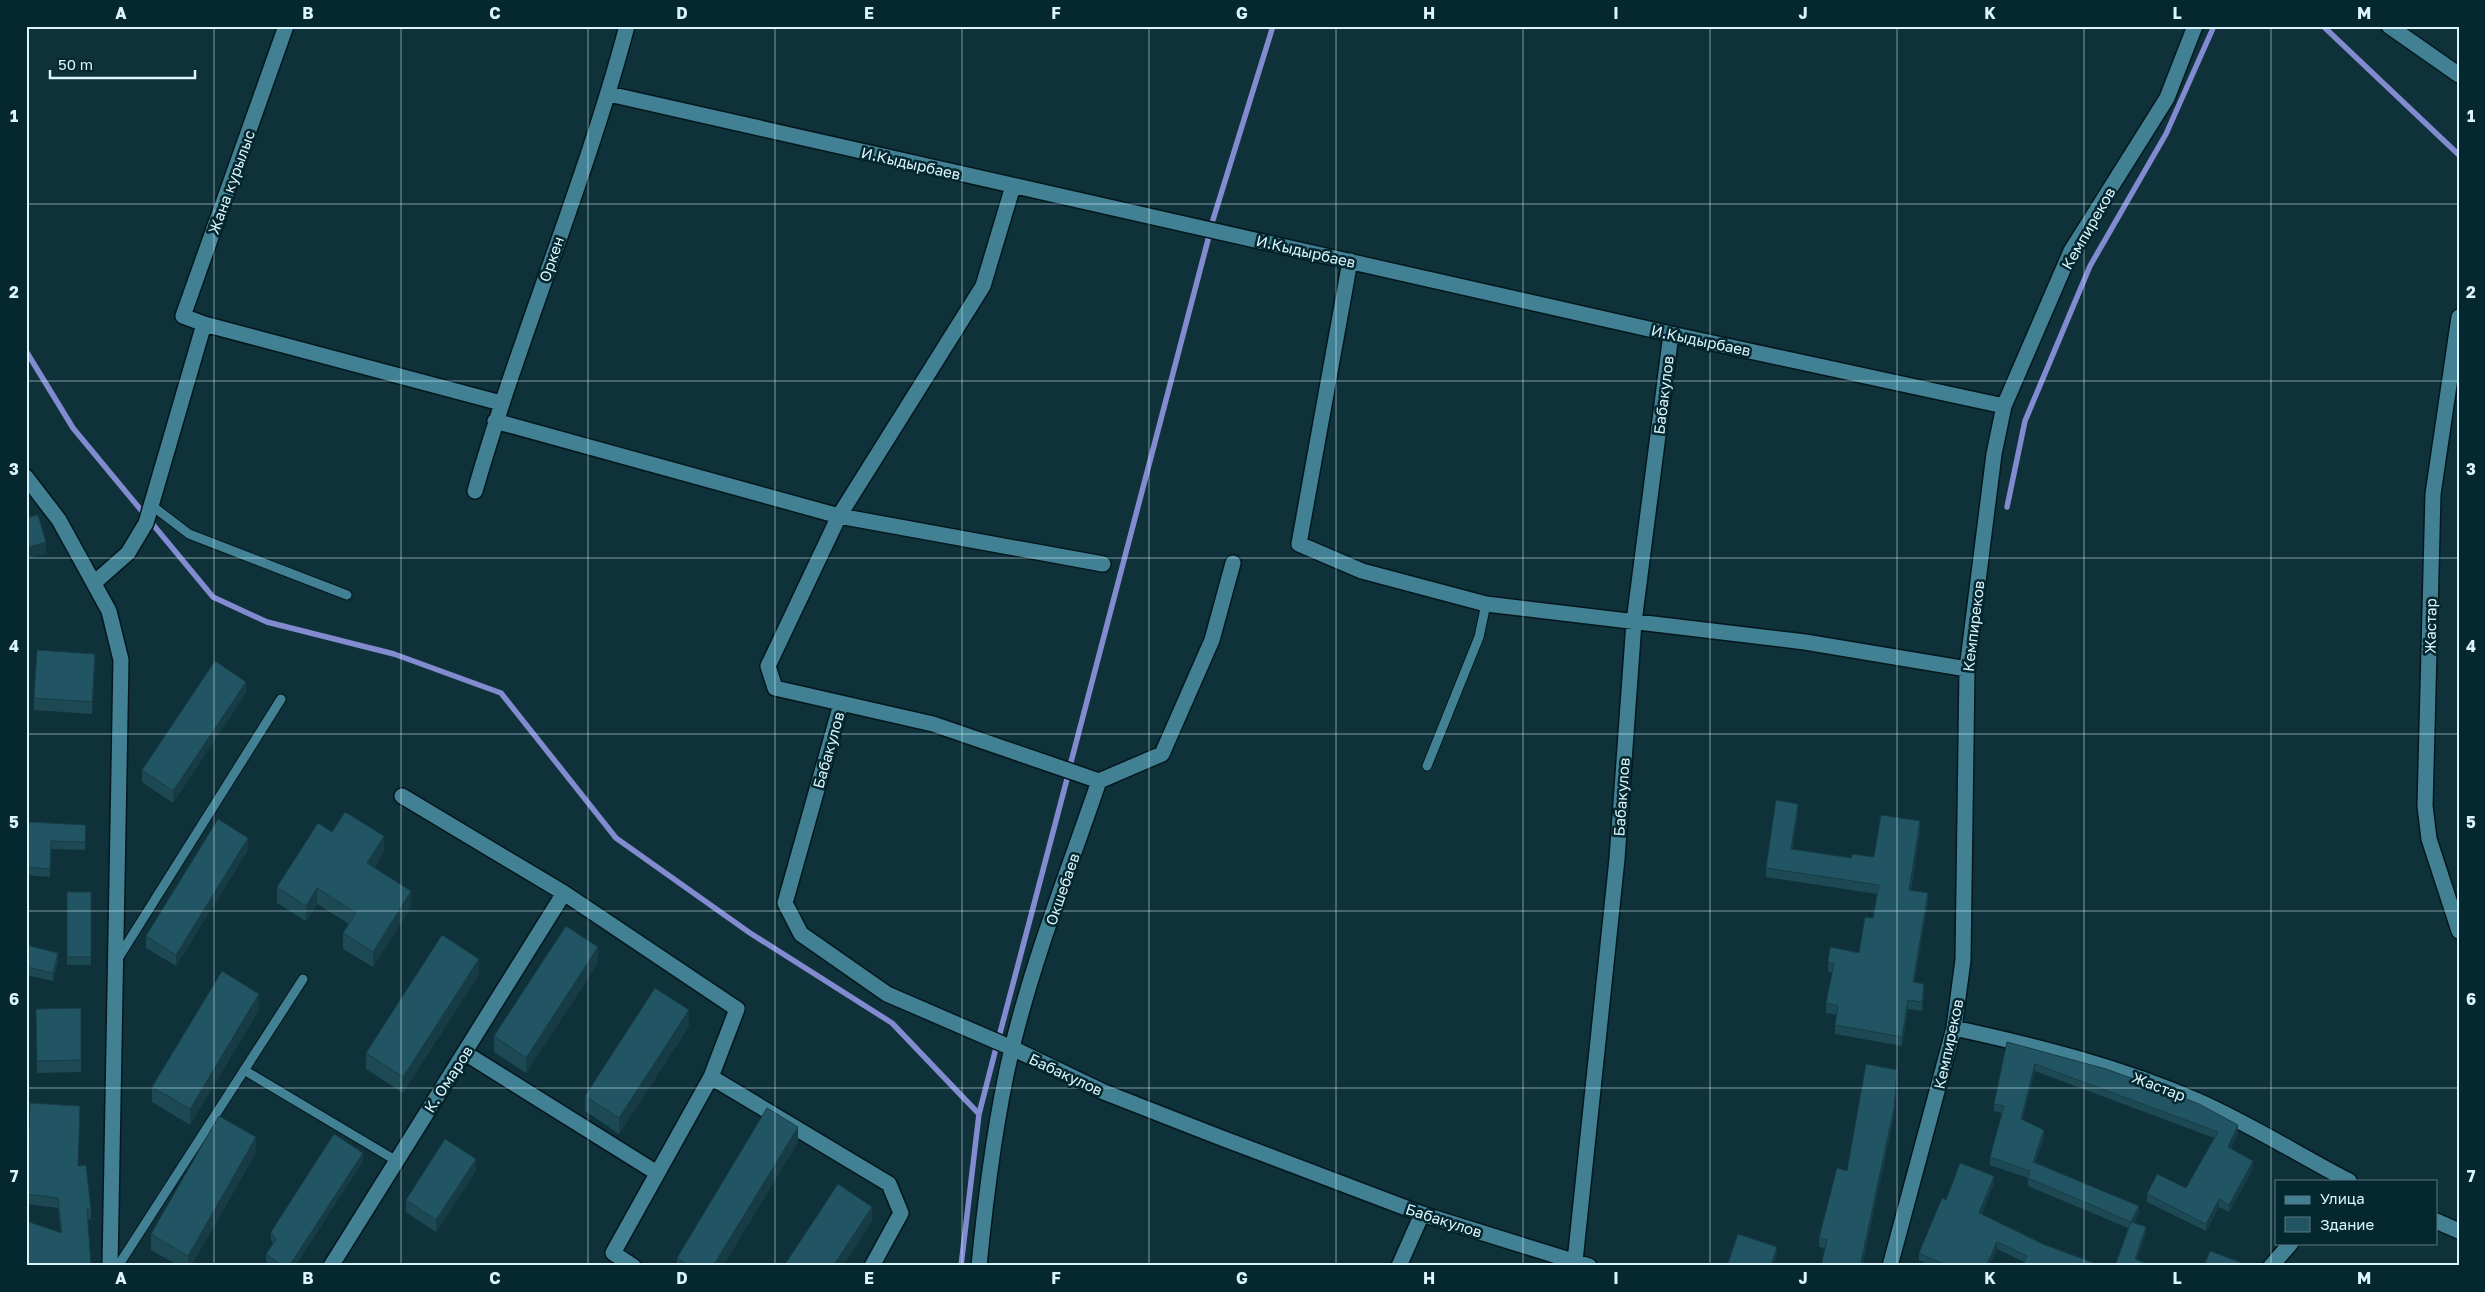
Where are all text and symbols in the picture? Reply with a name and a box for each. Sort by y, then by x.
text: A [115,3,127,23]
text: B [302,3,314,23]
text: C [489,3,501,23]
text: D [676,3,688,23]
text: E [864,3,874,23]
text: F [1051,3,1061,23]
text: G [1236,3,1248,23]
text: H [1423,3,1435,23]
text: I [1613,3,1619,23]
text: J [1798,3,1808,23]
text: K [1984,3,1996,23]
text: L [2172,3,2182,23]
text: M [2357,3,2371,23]
scale bar [50,48,195,80]
text: 50 m [58,55,93,73]
text: 1 [10,106,18,126]
text: 1 [2467,106,2475,126]
street label: Жана курылыс [204,128,258,236]
street label: И.Кыдырбаев [860,143,962,183]
street label: Кемпиреков [2057,184,2119,272]
street label: И.Кыдырбаев [1255,231,1357,271]
street label: Оркен [535,234,567,284]
text: 2 [9,282,19,302]
text: 2 [2466,282,2476,302]
street label: И.Кыдырбаев [1650,321,1752,359]
street label: Бабакулов [1649,355,1677,435]
text: 3 [9,459,19,479]
text: 3 [2466,459,2476,479]
street label: Кемпиреков [1958,579,1988,673]
street label: Жастар [2421,598,2439,654]
text: 4 [9,636,19,656]
text: 4 [2466,636,2476,656]
street label: Бабакулов [808,710,848,790]
street label: Бабакулов [1609,757,1633,837]
text: 5 [9,812,19,832]
text: 5 [2466,812,2476,832]
street label: Окшебаев [1041,851,1083,927]
text: 6 [9,989,19,1009]
text: 6 [2466,989,2476,1009]
street label: Кемпиреков [1930,997,1966,1091]
street label: К. Омаров [420,1042,476,1116]
street label: Бабакулов [1026,1049,1106,1099]
street label: Жастар [2130,1068,2188,1104]
text: 7 [10,1166,19,1186]
text: 7 [2467,1166,2476,1186]
legend [2275,1180,2438,1244]
text: Улица [2320,1189,2365,1207]
street label: Бабакулов [1404,1199,1484,1241]
text: Здание [2320,1215,2374,1233]
text: A [115,1268,127,1288]
text: B [302,1268,314,1288]
text: C [489,1268,501,1288]
text: D [676,1268,688,1288]
text: E [864,1268,874,1288]
text: F [1051,1268,1061,1288]
text: G [1236,1268,1248,1288]
text: H [1423,1268,1435,1288]
text: I [1613,1268,1619,1288]
text: J [1798,1268,1808,1288]
text: K [1984,1268,1996,1288]
text: L [2172,1268,2182,1288]
text: M [2357,1268,2371,1288]

